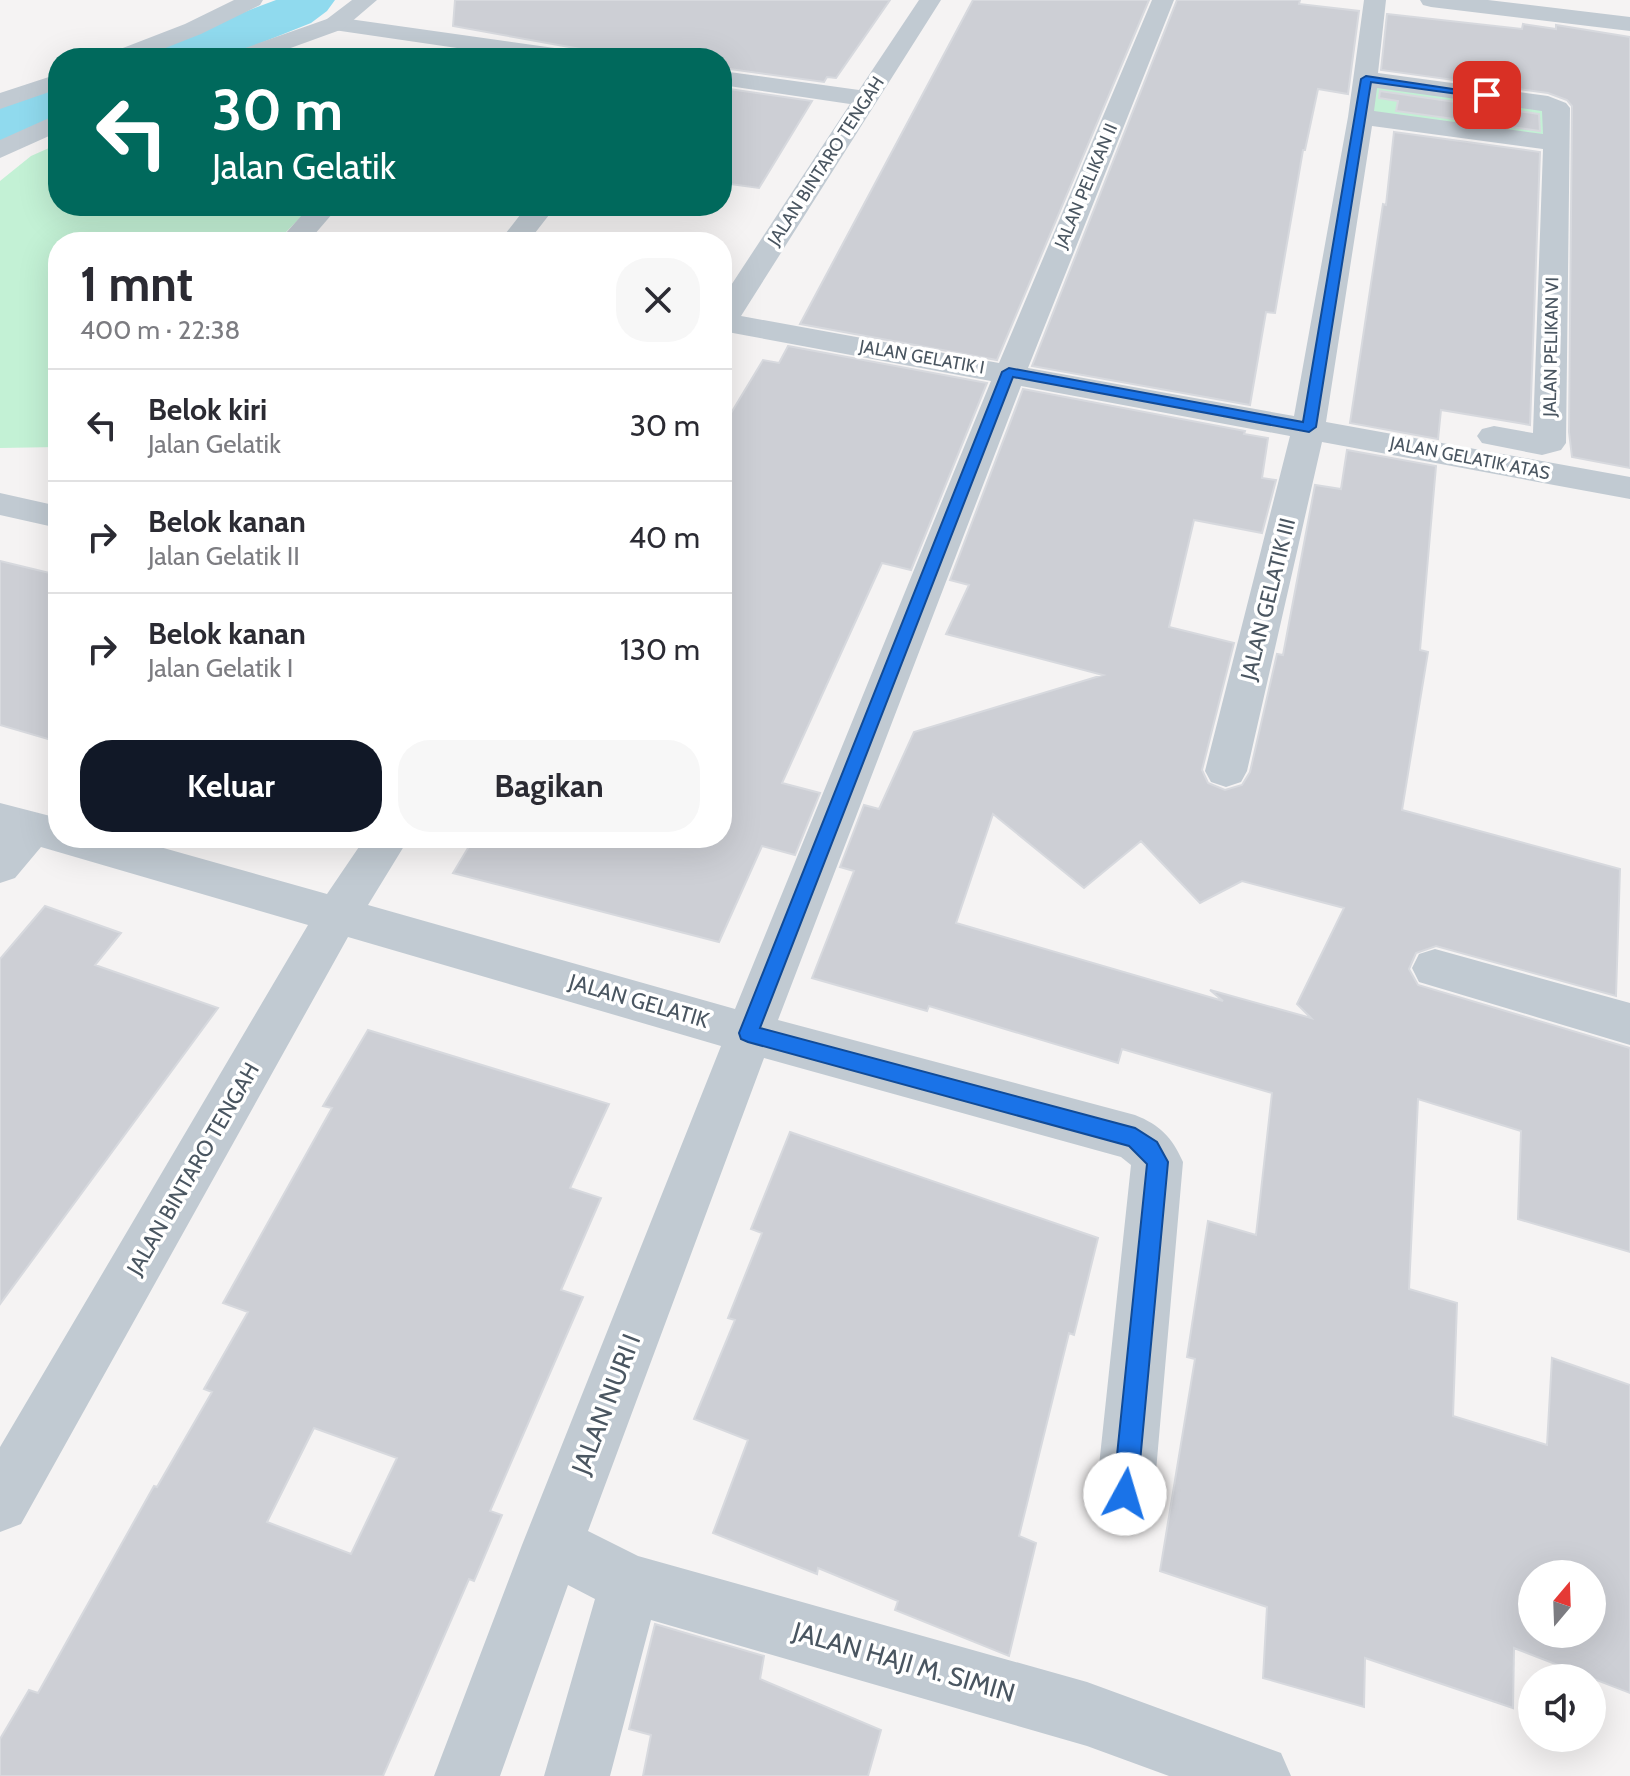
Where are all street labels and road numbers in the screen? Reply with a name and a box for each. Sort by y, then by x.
street label: JALAN BINTARO TENGAH [763,72,889,250]
street label: JALAN PELIKAN II [1049,120,1122,253]
street label: JALAN PELIKAN VI [1539,277,1563,418]
street label: JALAN GELATIK I [857,335,986,379]
street label: JALAN GELATIK ATAS [1387,432,1552,484]
street label: JALAN GELATIK III [1235,515,1301,684]
street label: JALAN GELATIK [565,968,713,1034]
street label: JALAN BINTARO TENGAH [121,1058,265,1281]
street label: JALAN NURI I [564,1329,647,1480]
street label: JALAN HAJI M. SIMIN [788,1615,1019,1709]

